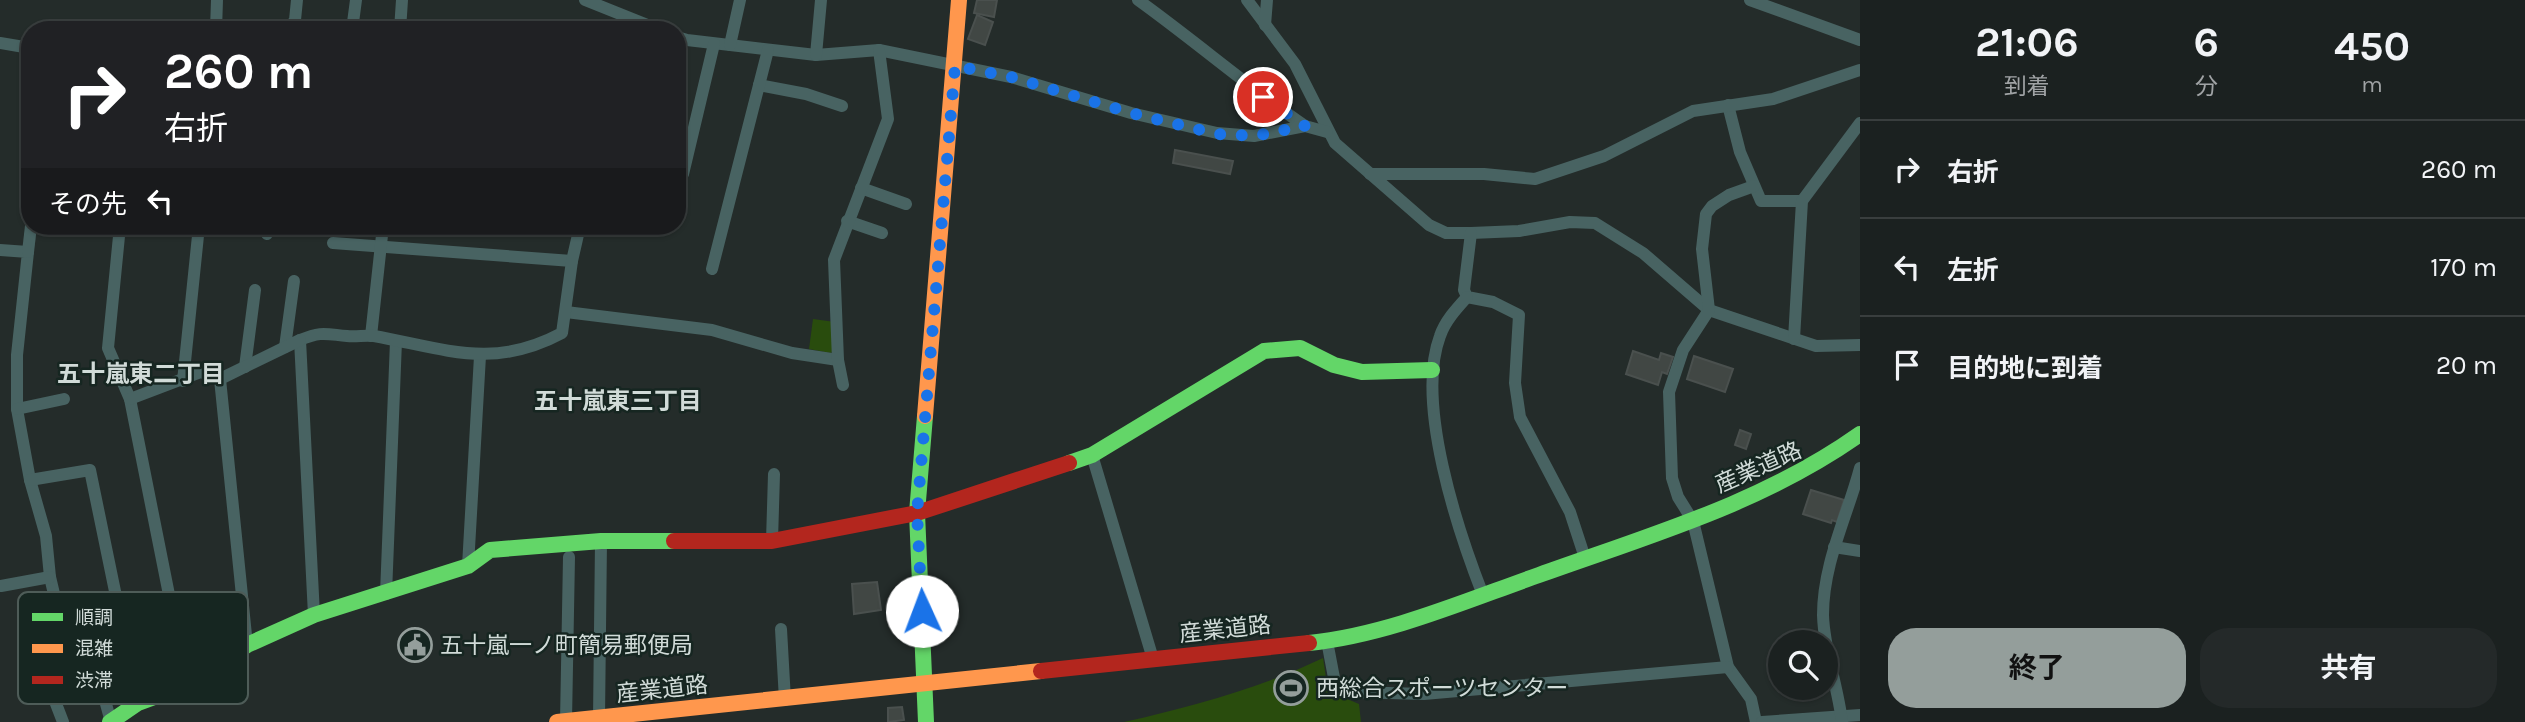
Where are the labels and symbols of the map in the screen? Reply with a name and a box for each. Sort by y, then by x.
pin [1233,67,1293,127]
district label: 五十嵐東二丁目 [57,360,225,388]
district label: 五十嵐東三丁目 [534,387,702,415]
street label: 産業道路 [1711,436,1806,498]
position arrow [885,574,959,648]
legend [18,592,248,704]
text: 順調 [75,607,113,629]
street label: 産業道路 [1178,611,1272,648]
public building icon: 五十嵐一ノ町簡易郵便局 [396,626,434,664]
place label: 五十嵐一ノ町簡易郵便局 [440,632,693,659]
text: 混雑 [75,638,113,660]
sports icon: 西総合スポーツセンター [1272,669,1310,707]
text: 渋滞 [75,670,113,692]
street label: 産業道路 [615,671,709,708]
place label: 西総合スポーツセンター [1316,675,1569,702]

